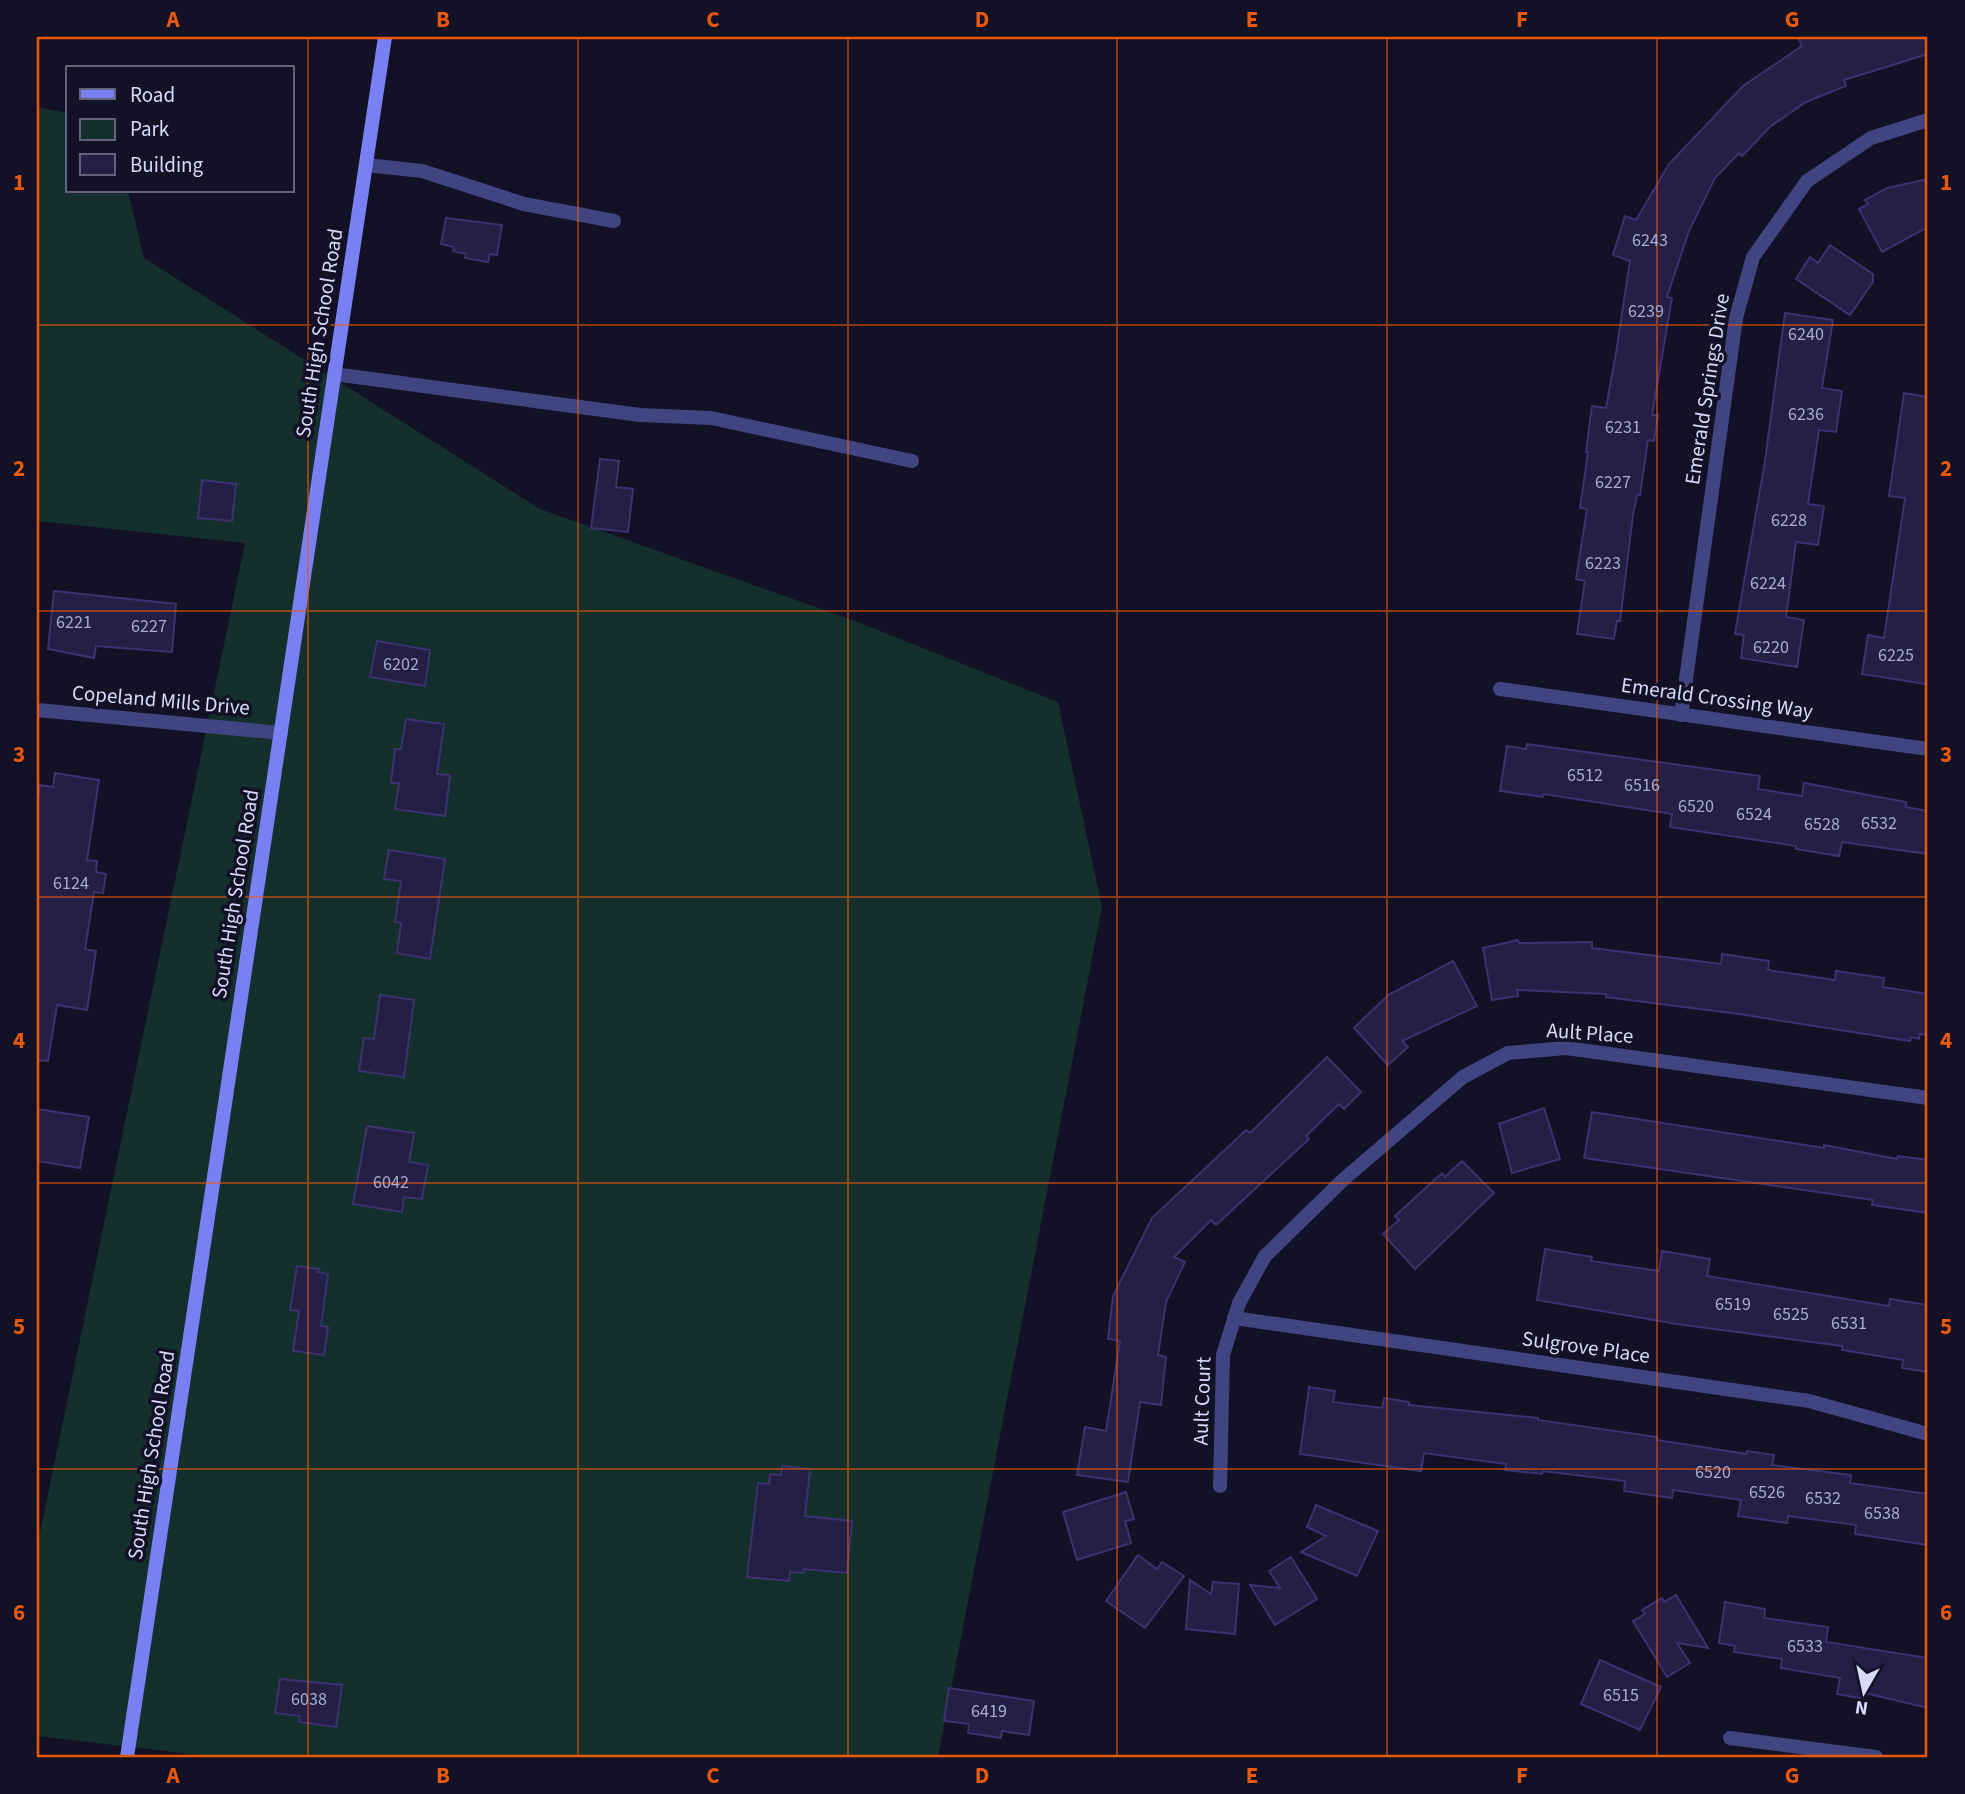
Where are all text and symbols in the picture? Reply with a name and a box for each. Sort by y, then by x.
text: A [165,3,180,36]
text: B [436,3,450,36]
text: C [706,3,720,36]
text: D [975,3,989,36]
text: E [1246,3,1258,36]
text: F [1516,3,1528,36]
text: G [1785,3,1799,36]
legend [66,66,294,192]
text: Road [130,80,175,110]
text: Park [130,114,170,144]
text: Building [130,150,204,180]
text: 1 [13,166,25,199]
text: 1 [1940,166,1952,199]
street label: South High School Road [288,226,350,440]
house number: 6243 [1632,228,1668,253]
street label: Emerald Springs Drive [1677,291,1737,487]
house number: 6239 [1628,299,1664,324]
house number: 6240 [1788,322,1824,347]
house number: 6236 [1788,402,1824,427]
house number: 6231 [1605,415,1641,440]
text: 2 [13,452,25,485]
text: 2 [1940,452,1952,485]
house number: 6227 [1595,470,1631,495]
house number: 6228 [1771,508,1807,533]
house number: 6223 [1585,551,1621,576]
house number: 6224 [1750,571,1786,596]
house number: 6221 [56,610,92,635]
house number: 6227 [131,614,167,639]
house number: 6220 [1753,635,1789,660]
house number: 6225 [1878,643,1914,668]
house number: 6202 [383,652,419,677]
street label: Emerald Crossing Way [1619,670,1815,726]
street label: Copeland Mills Drive [71,677,251,723]
text: 3 [13,738,25,771]
text: 3 [1940,738,1952,771]
house number: 6512 [1567,763,1603,788]
house number: 6516 [1624,773,1660,798]
street label: South High School Road [204,787,266,1001]
house number: 6520 [1678,794,1714,819]
house number: 6524 [1736,802,1772,827]
house number: 6532 [1861,811,1897,836]
house number: 6528 [1804,812,1840,837]
house number: 6124 [53,871,89,896]
street label: Ault Place [1546,1015,1634,1051]
text: 4 [13,1024,25,1057]
text: 4 [1940,1024,1952,1057]
house number: 6042 [373,1170,409,1195]
house number: 6519 [1715,1292,1751,1317]
house number: 6525 [1773,1302,1809,1327]
text: 5 [13,1310,25,1343]
text: 5 [1940,1310,1952,1343]
house number: 6531 [1831,1311,1867,1336]
street label: Sulgrove Place [1520,1323,1652,1371]
street label: South High School Road [120,1348,182,1562]
street label: Ault Court [1185,1356,1219,1446]
house number: 6520 [1695,1460,1731,1485]
house number: 6526 [1749,1480,1785,1505]
house number: 6532 [1805,1486,1841,1511]
house number: 6538 [1864,1501,1900,1526]
text: 6 [13,1596,25,1629]
text: 6 [1940,1596,1952,1629]
house number: 6533 [1787,1634,1823,1659]
north arrow [1828,1658,1898,1728]
house number: 6515 [1603,1683,1639,1708]
house number: 6038 [291,1687,327,1712]
text: N [1853,1693,1870,1722]
house number: 6419 [971,1699,1007,1724]
text: A [165,1759,180,1792]
text: B [436,1759,450,1792]
text: C [706,1759,720,1792]
text: D [975,1759,989,1792]
text: E [1246,1759,1258,1792]
text: F [1516,1759,1528,1792]
text: G [1785,1759,1799,1792]

